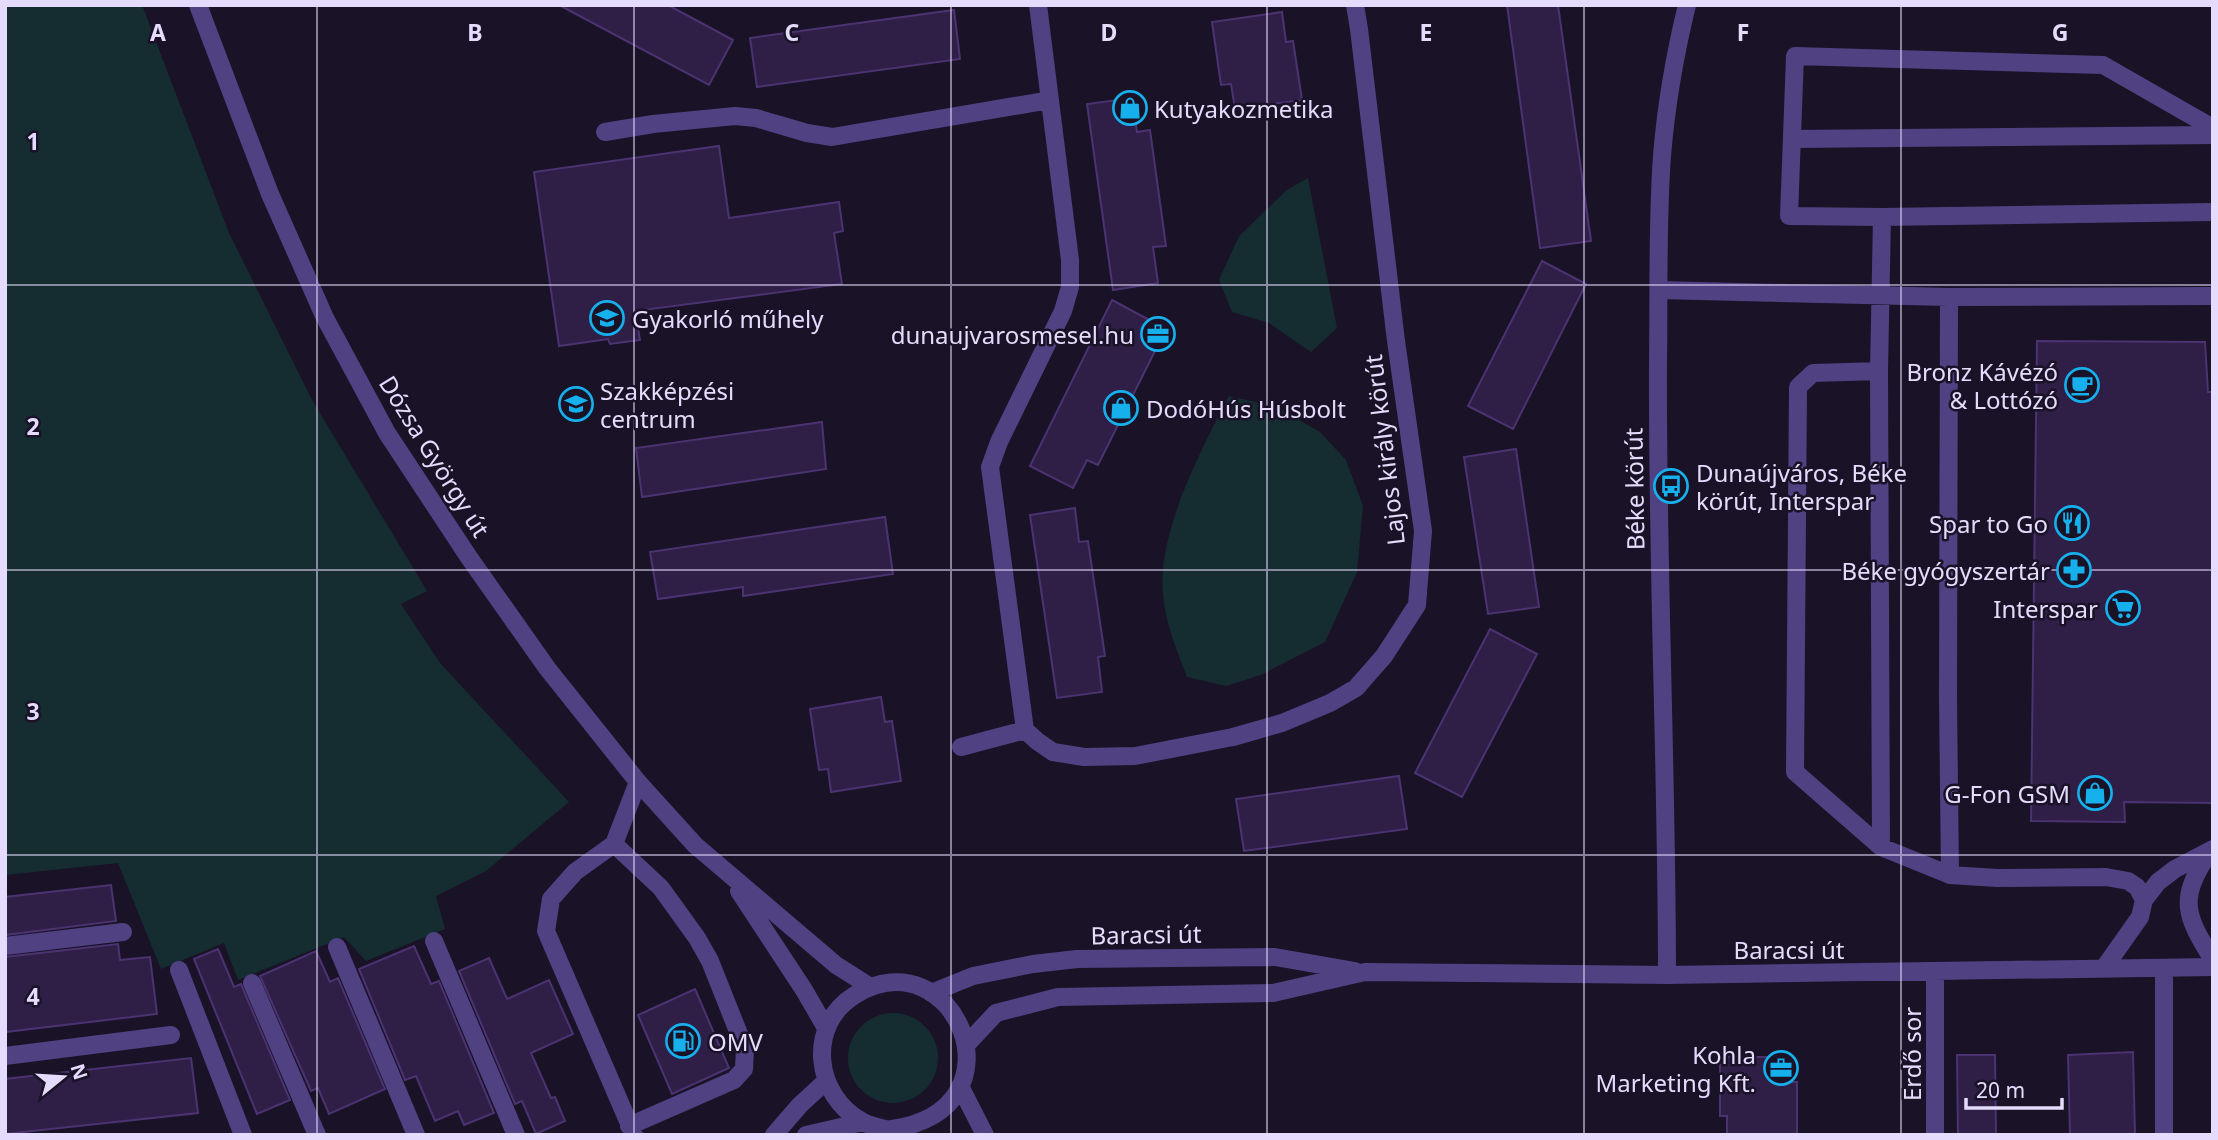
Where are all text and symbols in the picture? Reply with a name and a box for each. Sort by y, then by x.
text: A [150,16,166,48]
text: B [467,16,483,48]
text: C [785,16,800,48]
text: D [1101,16,1117,48]
text: E [1420,16,1432,48]
text: F [1737,16,1749,48]
text: G [2052,16,2068,48]
shop icon: Kutyakozmetika [1111,89,1149,127]
place label: Kutyakozmetika [1154,92,1334,125]
text: 1 [26,125,40,157]
school or university icon: Gyakorló műhely [588,299,626,337]
place label: Gyakorló műhely [632,302,824,335]
office icon: dunaujvarosmesel.hu [1139,315,1177,353]
place label: dunaujvarosmesel.hu [891,318,1134,351]
street label: Lajos király körút [1356,352,1412,547]
place label: Bronz Kávézó & Lottózó [1906,355,2058,416]
cafe icon: Bronz Kávézó & Lottózó [2063,366,2101,404]
street label: Dózsa György út [372,369,498,543]
place label: Szakképzési centrum [600,374,734,435]
school or university icon: Szakképzési centrum [557,385,595,423]
shop icon: DodóHús Húsbolt [1102,389,1140,427]
place label: DodóHús Húsbolt [1146,392,1346,425]
text: 2 [26,410,40,442]
street label: Béke körút [1616,427,1652,551]
place label: Dunaújváros, Béke körút, Interspar [1696,456,1907,517]
bus stop icon: Dunaújváros, Béke körút, Interspar [1652,467,1690,505]
restaurant icon: Spar to Go [2053,504,2091,542]
place label: Spar to Go [1929,507,2048,540]
pharmacy icon: Béke gyógyszertár [2055,551,2093,589]
place label: Béke gyógyszertár [1841,554,2050,587]
supermarket icon: Interspar [2104,589,2142,627]
place label: Interspar [1993,592,2098,625]
text: 3 [26,695,40,727]
shop icon: G-Fon GSM [2076,774,2114,812]
place label: G-Fon GSM [1944,777,2070,810]
street label: Baracsi út [1090,917,1202,951]
street label: Baracsi út [1734,933,1845,966]
text: 4 [26,980,40,1012]
street label: Erdő sor [1895,1007,1928,1101]
fuel station icon: OMV [664,1022,702,1060]
place label: OMV [708,1025,764,1058]
place label: Kohla Marketing Kft. [1596,1038,1756,1099]
north arrow [28,1042,98,1112]
office icon: Kohla Marketing Kft. [1762,1049,1800,1087]
text: N [64,1060,94,1083]
scale bar [1966,1066,2062,1110]
text: 20 m [1976,1076,2025,1104]

